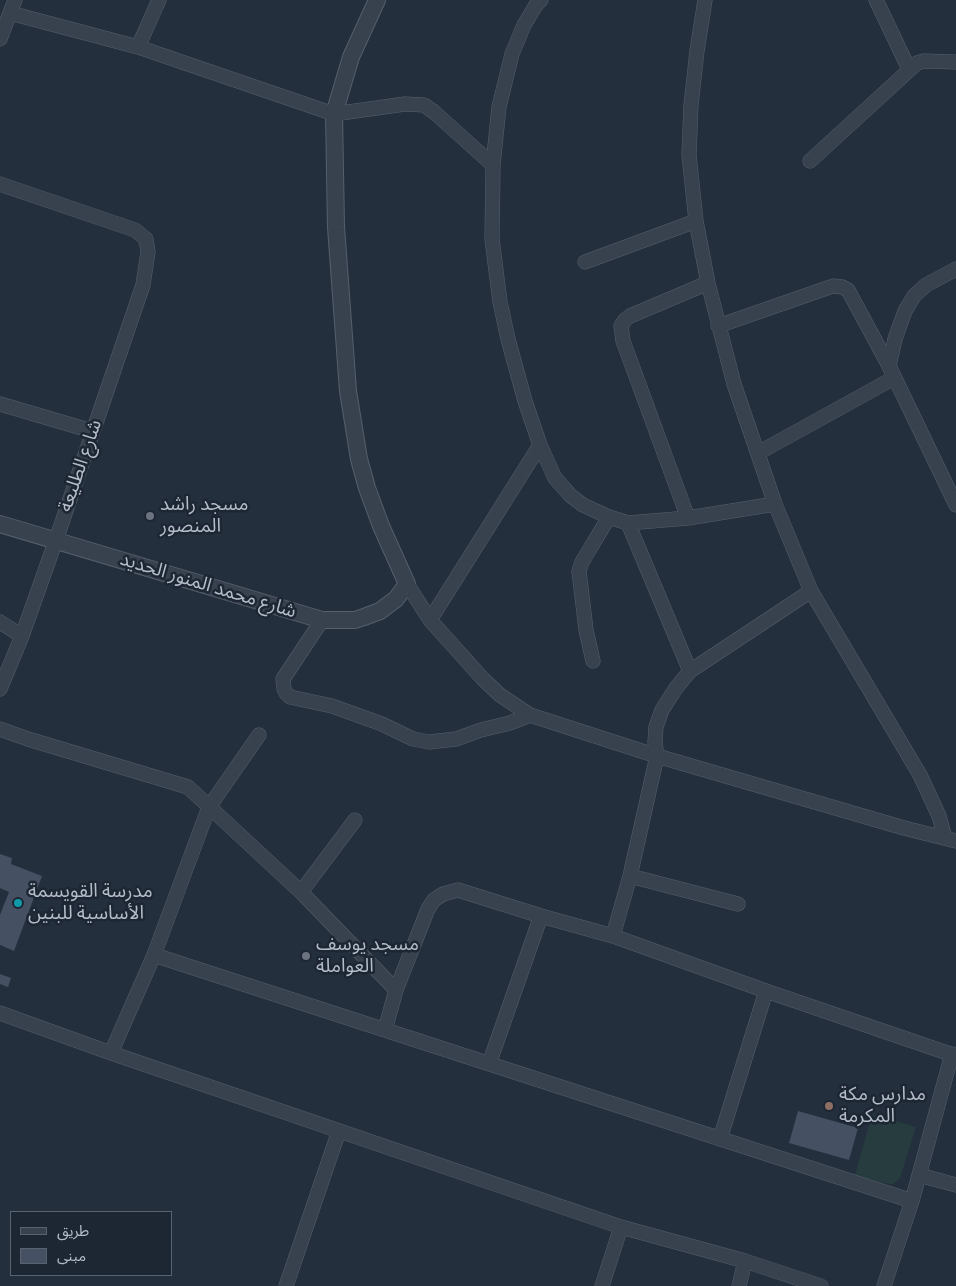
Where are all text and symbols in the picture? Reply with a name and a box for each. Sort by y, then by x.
street label: شارع الطليعة [55,417,107,515]
place label: مسجد راشد المنصور [160,494,249,538]
marker: مسجد راشد المنصور [144,510,156,522]
street label: شارع محمد المنور الحديد [117,548,299,624]
place label: مدرسة القويسمة الأساسية للبنين [28,881,153,925]
marker: مدرسة القويسمة الأساسية للبنين [12,897,24,909]
place label: مسجد يوسف العواملة [316,934,419,978]
marker: مسجد يوسف العواملة [300,950,312,962]
place label: مدارس مكة المكرمة [839,1084,926,1128]
marker: مدارس مكة المكرمة [823,1100,835,1112]
legend [10,1211,172,1276]
text: طريق [57,1222,89,1240]
text: مبنى [57,1247,86,1265]

